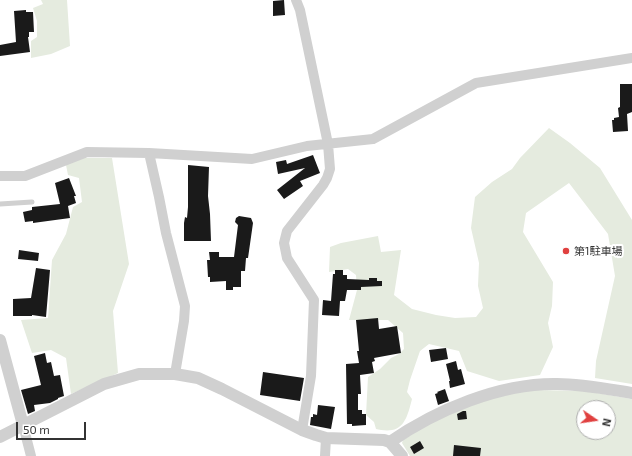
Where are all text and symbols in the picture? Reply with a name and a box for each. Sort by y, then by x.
place label: 第1駐車場 [574,244,622,258]
marker: 第1駐車場 [561,246,571,256]
north arrow [576,400,616,440]
scale bar [18,414,88,440]
text: N [600,417,614,428]
text: 50 m [23,422,50,436]

